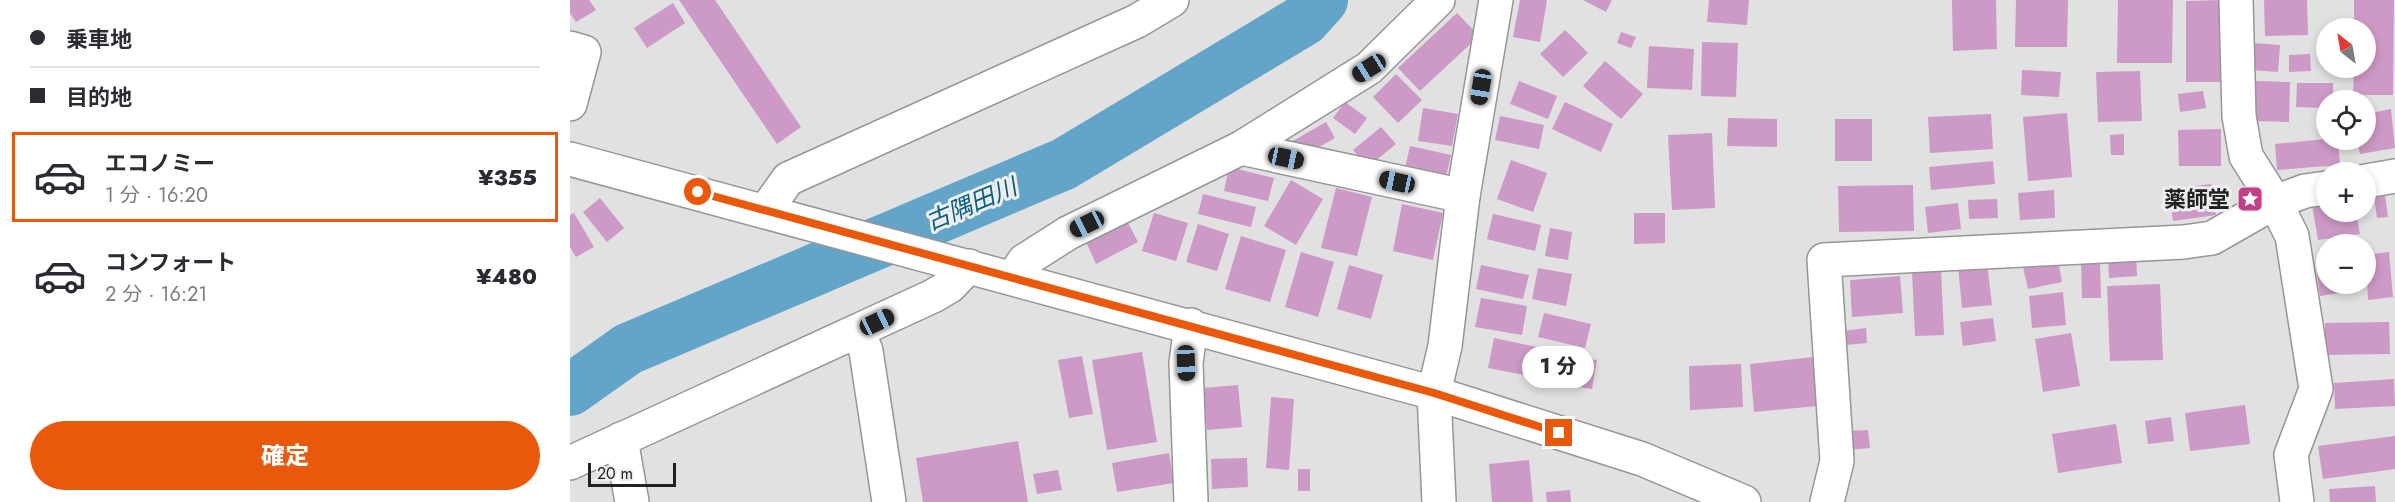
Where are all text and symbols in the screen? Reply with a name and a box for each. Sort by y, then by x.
north arrow [2316,18,2376,78]
map controls [2316,18,2376,294]
text: 乗車地 [66,23,132,55]
car [1349,51,1389,85]
car [1469,68,1493,106]
text: 目的地 [66,81,132,113]
button: locate [2316,90,2376,150]
car [1267,145,1305,171]
text: エコノミー [105,147,215,179]
icon: car [33,150,87,204]
text: ¥355 [478,161,537,193]
button: + [2316,162,2376,222]
water label: 古隅田川 [920,168,1025,239]
car [1378,169,1416,195]
route start [684,178,711,205]
text: 1 分 · 16:20 [105,181,208,210]
place label: 薬師堂 [2164,183,2230,215]
place icon: 薬師堂 [2235,184,2265,214]
car [1067,208,1107,240]
button: − [2316,234,2376,294]
text: コンフォート [105,246,236,278]
icon: car [33,249,87,303]
text: ¥480 [476,260,537,292]
text: 2 分 · 16:21 [105,280,207,309]
car [857,306,897,338]
car [1176,345,1196,381]
callout: 1 分 [1523,346,1595,388]
text: 1 分 [1540,352,1576,381]
route end [1545,419,1572,446]
button: 確定 [30,421,540,490]
scale bar [588,460,676,488]
text: 20 m [597,462,633,485]

